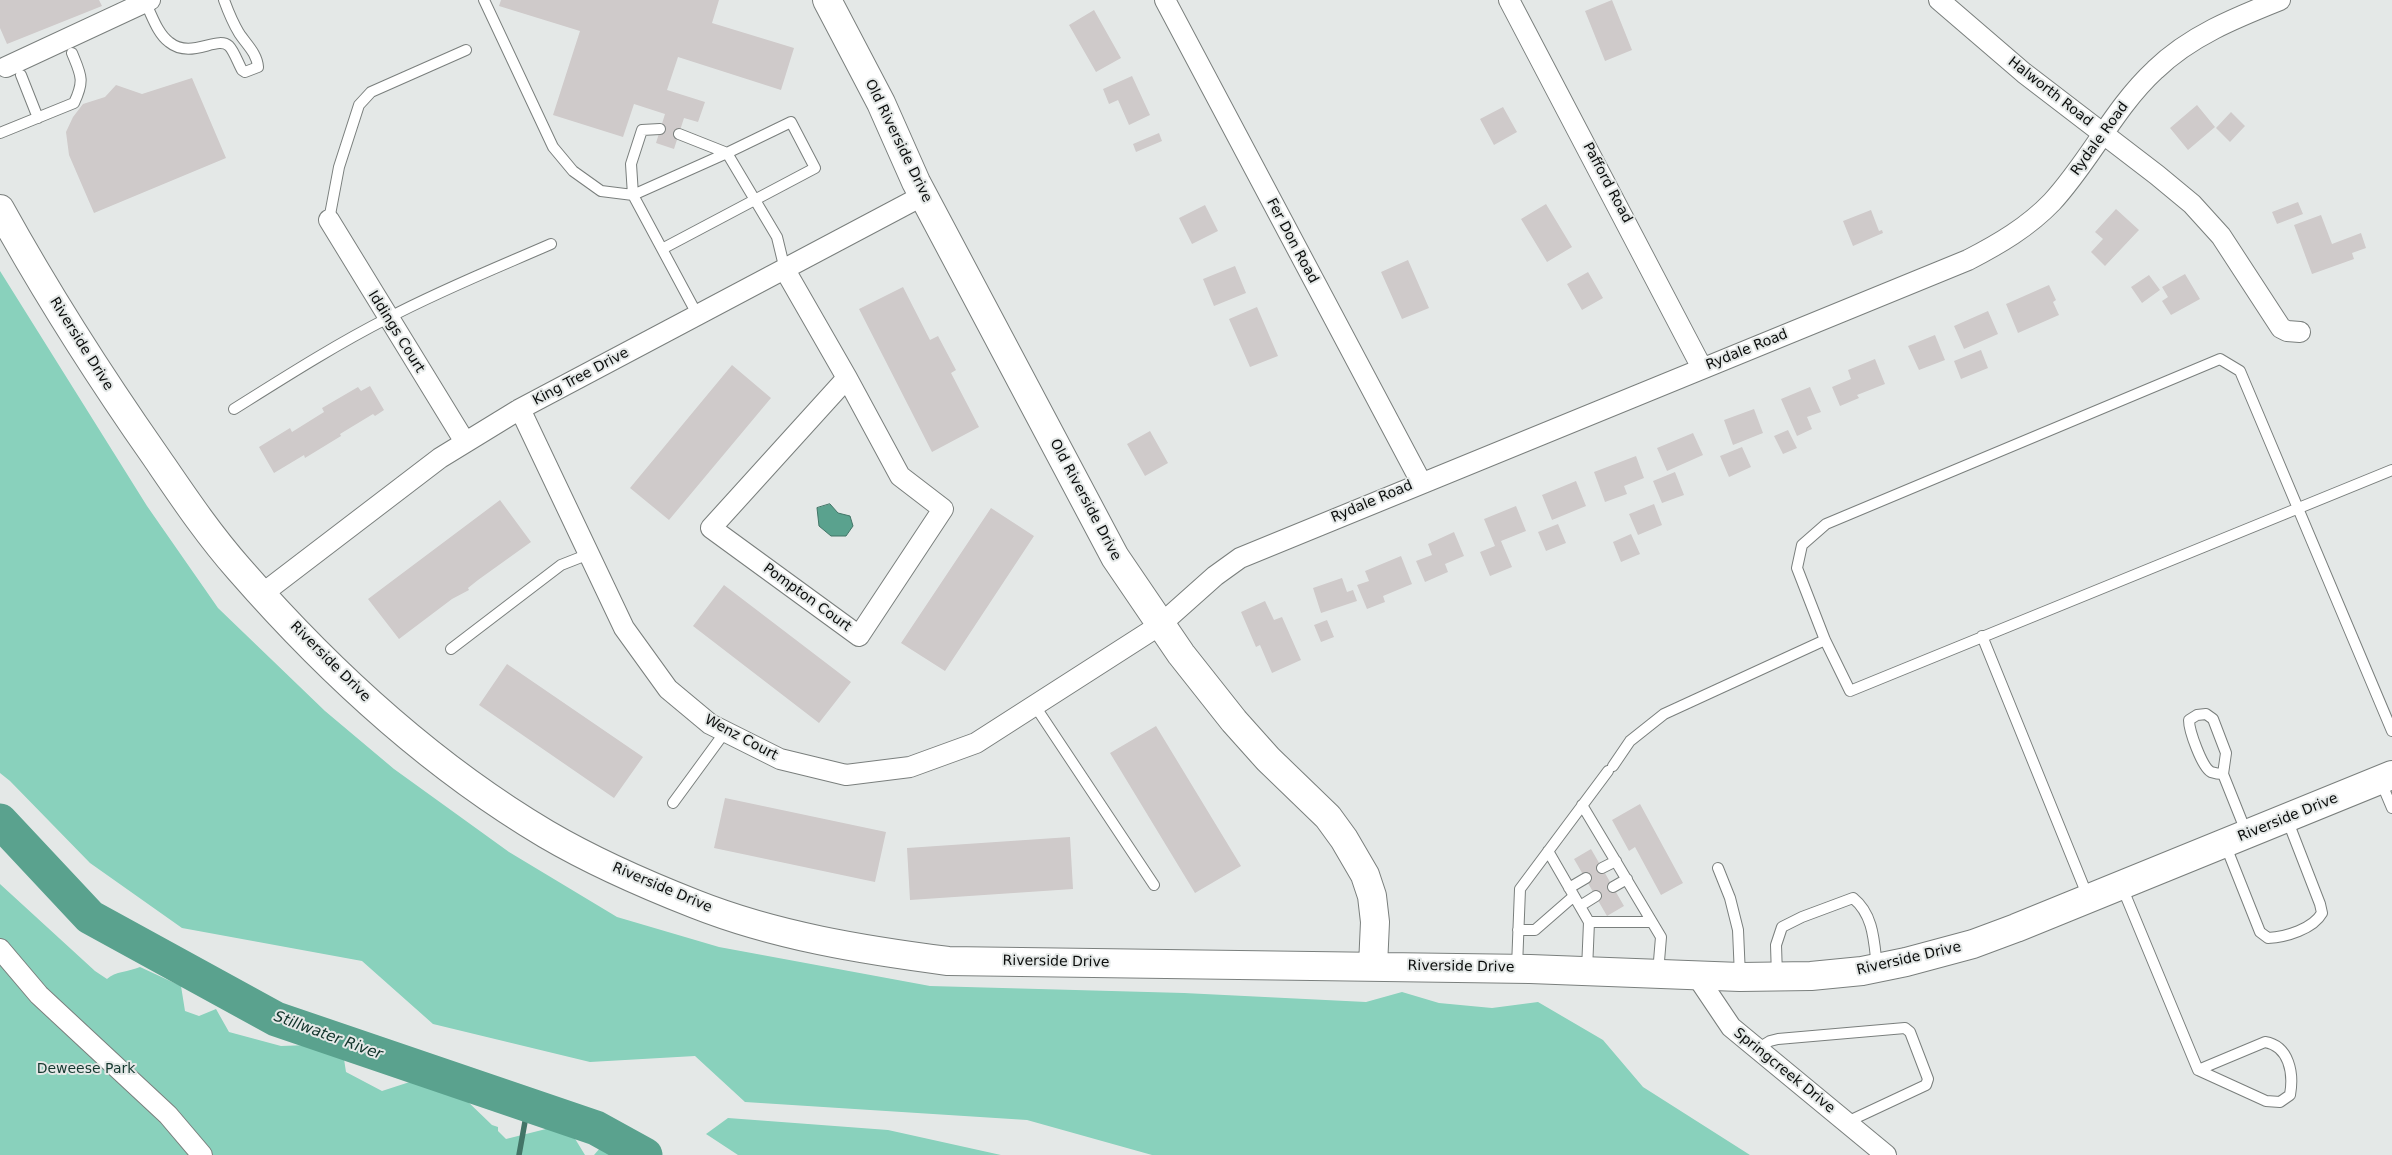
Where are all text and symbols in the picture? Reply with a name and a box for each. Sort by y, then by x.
street label: Halworth Road [2004,54,2096,130]
street label: Old Riverside Drive [861,77,935,205]
street label: Rydale Road [2068,99,2132,179]
street label: Pafford Road [1579,140,1635,226]
street label: Fer Don Road [1263,196,1321,286]
street label: Iddings Court [364,288,428,376]
street label: Riverside Drive [46,294,116,394]
street label: Rydale Road [1704,326,1790,374]
street label: King Tree Drive [530,345,632,409]
street label: Old Riverside Drive [1046,436,1124,564]
street label: Rydale Road [1329,477,1415,527]
street label: Pompton Court [760,560,854,636]
street label: Riverside Drive [286,618,374,706]
street label: Wenz Court [701,712,781,764]
street label: Riverside Drive [2235,790,2341,846]
street label: Riverside Drive [610,859,714,917]
street label: Riverside Drive [1855,939,1963,979]
street label: Riverside Drive [1002,953,1110,971]
street label: Riverside Drive [1407,958,1515,976]
water label: Stillwater River [271,1008,385,1064]
street label: Springcreek Drive [1730,1025,1838,1117]
park label: Deweese Park [37,1061,135,1077]

